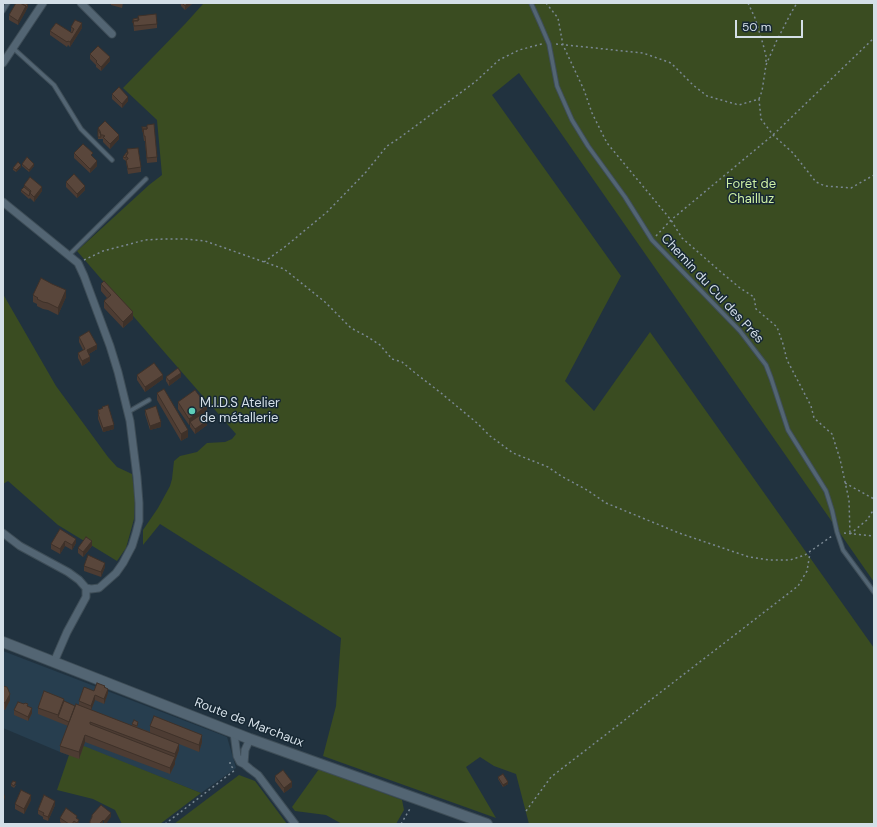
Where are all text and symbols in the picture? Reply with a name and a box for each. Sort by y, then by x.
scale bar [737,12,805,38]
text: 50 m [742,19,771,35]
park label: Forêt de Chailluz [726,177,776,208]
street label: Chemin du Cul des Prés [657,231,767,347]
place label: M.I.D.S Atelier de métallerie [200,396,280,427]
marker: M.I.D.S Atelier de métallerie [187,406,197,416]
street label: Route de Marchaux [192,695,306,751]

